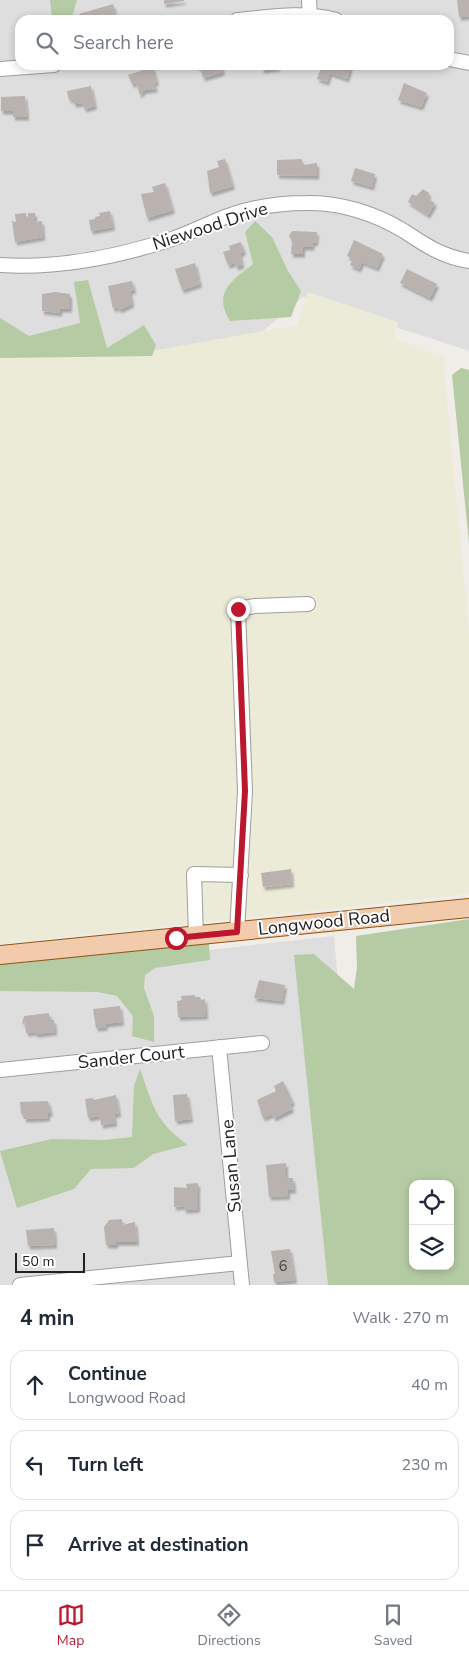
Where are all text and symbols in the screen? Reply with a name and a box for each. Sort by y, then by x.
search box [15,15,454,70]
icon: search [33,29,61,57]
text: Search here [73,30,174,56]
street label: Niewood Drive [149,196,271,256]
route end [227,598,250,621]
street label: Longwood Road [257,903,391,941]
route start [165,927,188,950]
street label: Sander Court [77,1039,186,1075]
street label: Susan Lane [215,1118,247,1214]
map controls [409,1180,454,1270]
button: locate [409,1180,454,1225]
button: layers [409,1225,454,1270]
scale bar [15,1250,85,1273]
text: 50 m [22,1252,54,1271]
house number: 6 [278,1256,288,1276]
text: 4 min [20,1304,74,1332]
text: Walk · 270 m [353,1307,449,1329]
text: Continue [68,1361,147,1387]
icon: ahead [21,1371,49,1399]
text: 40 m [411,1374,448,1396]
text: Longwood Road [68,1387,186,1409]
icon: left [21,1451,49,1479]
text: Turn left [68,1452,143,1478]
text: 230 m [401,1454,448,1476]
icon: arrive [21,1531,49,1559]
text: Arrive at destination [68,1532,249,1558]
tab: Map [57,1601,85,1650]
tab: Directions [198,1601,261,1650]
tab: Saved [374,1601,412,1650]

